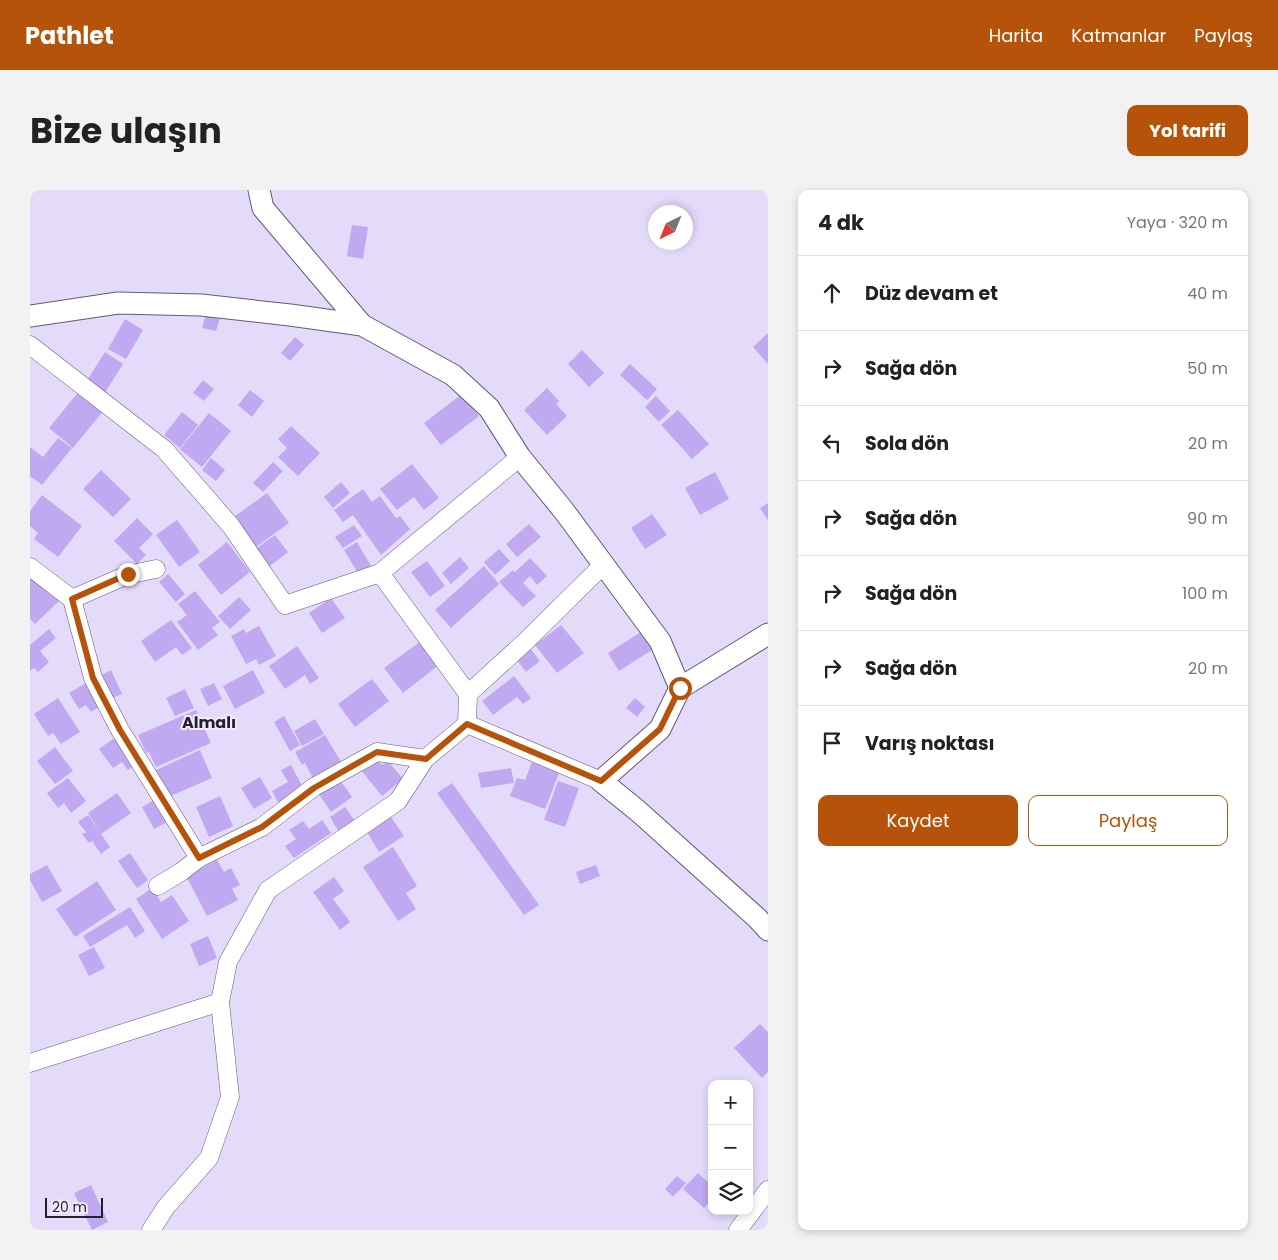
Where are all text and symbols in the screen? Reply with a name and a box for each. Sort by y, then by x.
text: Pathlet [25,19,114,52]
text: Harita [989,23,1043,48]
text: Katmanlar [1071,23,1166,48]
text: Paylaş [1194,23,1253,48]
button: Yol tarifi [1127,105,1248,156]
text: Bize ulaşın [30,106,222,155]
north arrow [648,205,693,250]
text: 4 dk [818,208,864,237]
text: Yaya · 320 m [1127,211,1228,234]
icon: ahead [818,279,846,307]
text: Düz devam et [865,280,998,307]
text: 40 m [1187,282,1228,305]
icon: right [818,354,846,382]
text: Sağa dön [865,355,957,382]
text: 50 m [1187,357,1228,380]
icon: left [818,429,846,457]
text: Sola dön [865,430,949,457]
text: 20 m [1188,432,1228,455]
icon: right [818,504,846,532]
text: Sağa dön [865,505,957,532]
text: 90 m [1187,507,1228,530]
route end [117,563,140,586]
icon: right [818,579,846,607]
text: Sağa dön [865,580,957,607]
text: 100 m [1182,582,1228,605]
icon: right [818,654,846,682]
text: Sağa dön [865,655,957,682]
text: 20 m [1188,657,1228,680]
route start [669,677,692,700]
district label: Almalı [182,711,236,734]
icon: arrive [818,729,846,757]
text: Varış noktası [865,730,995,757]
button: Kaydet [818,795,1018,846]
button: Paylaş [1028,795,1228,846]
map controls [708,1080,753,1215]
button: + [708,1080,753,1125]
button: − [708,1125,753,1170]
button: layers [708,1170,753,1215]
scale bar [45,1195,102,1218]
text: 20 m [52,1197,87,1217]

